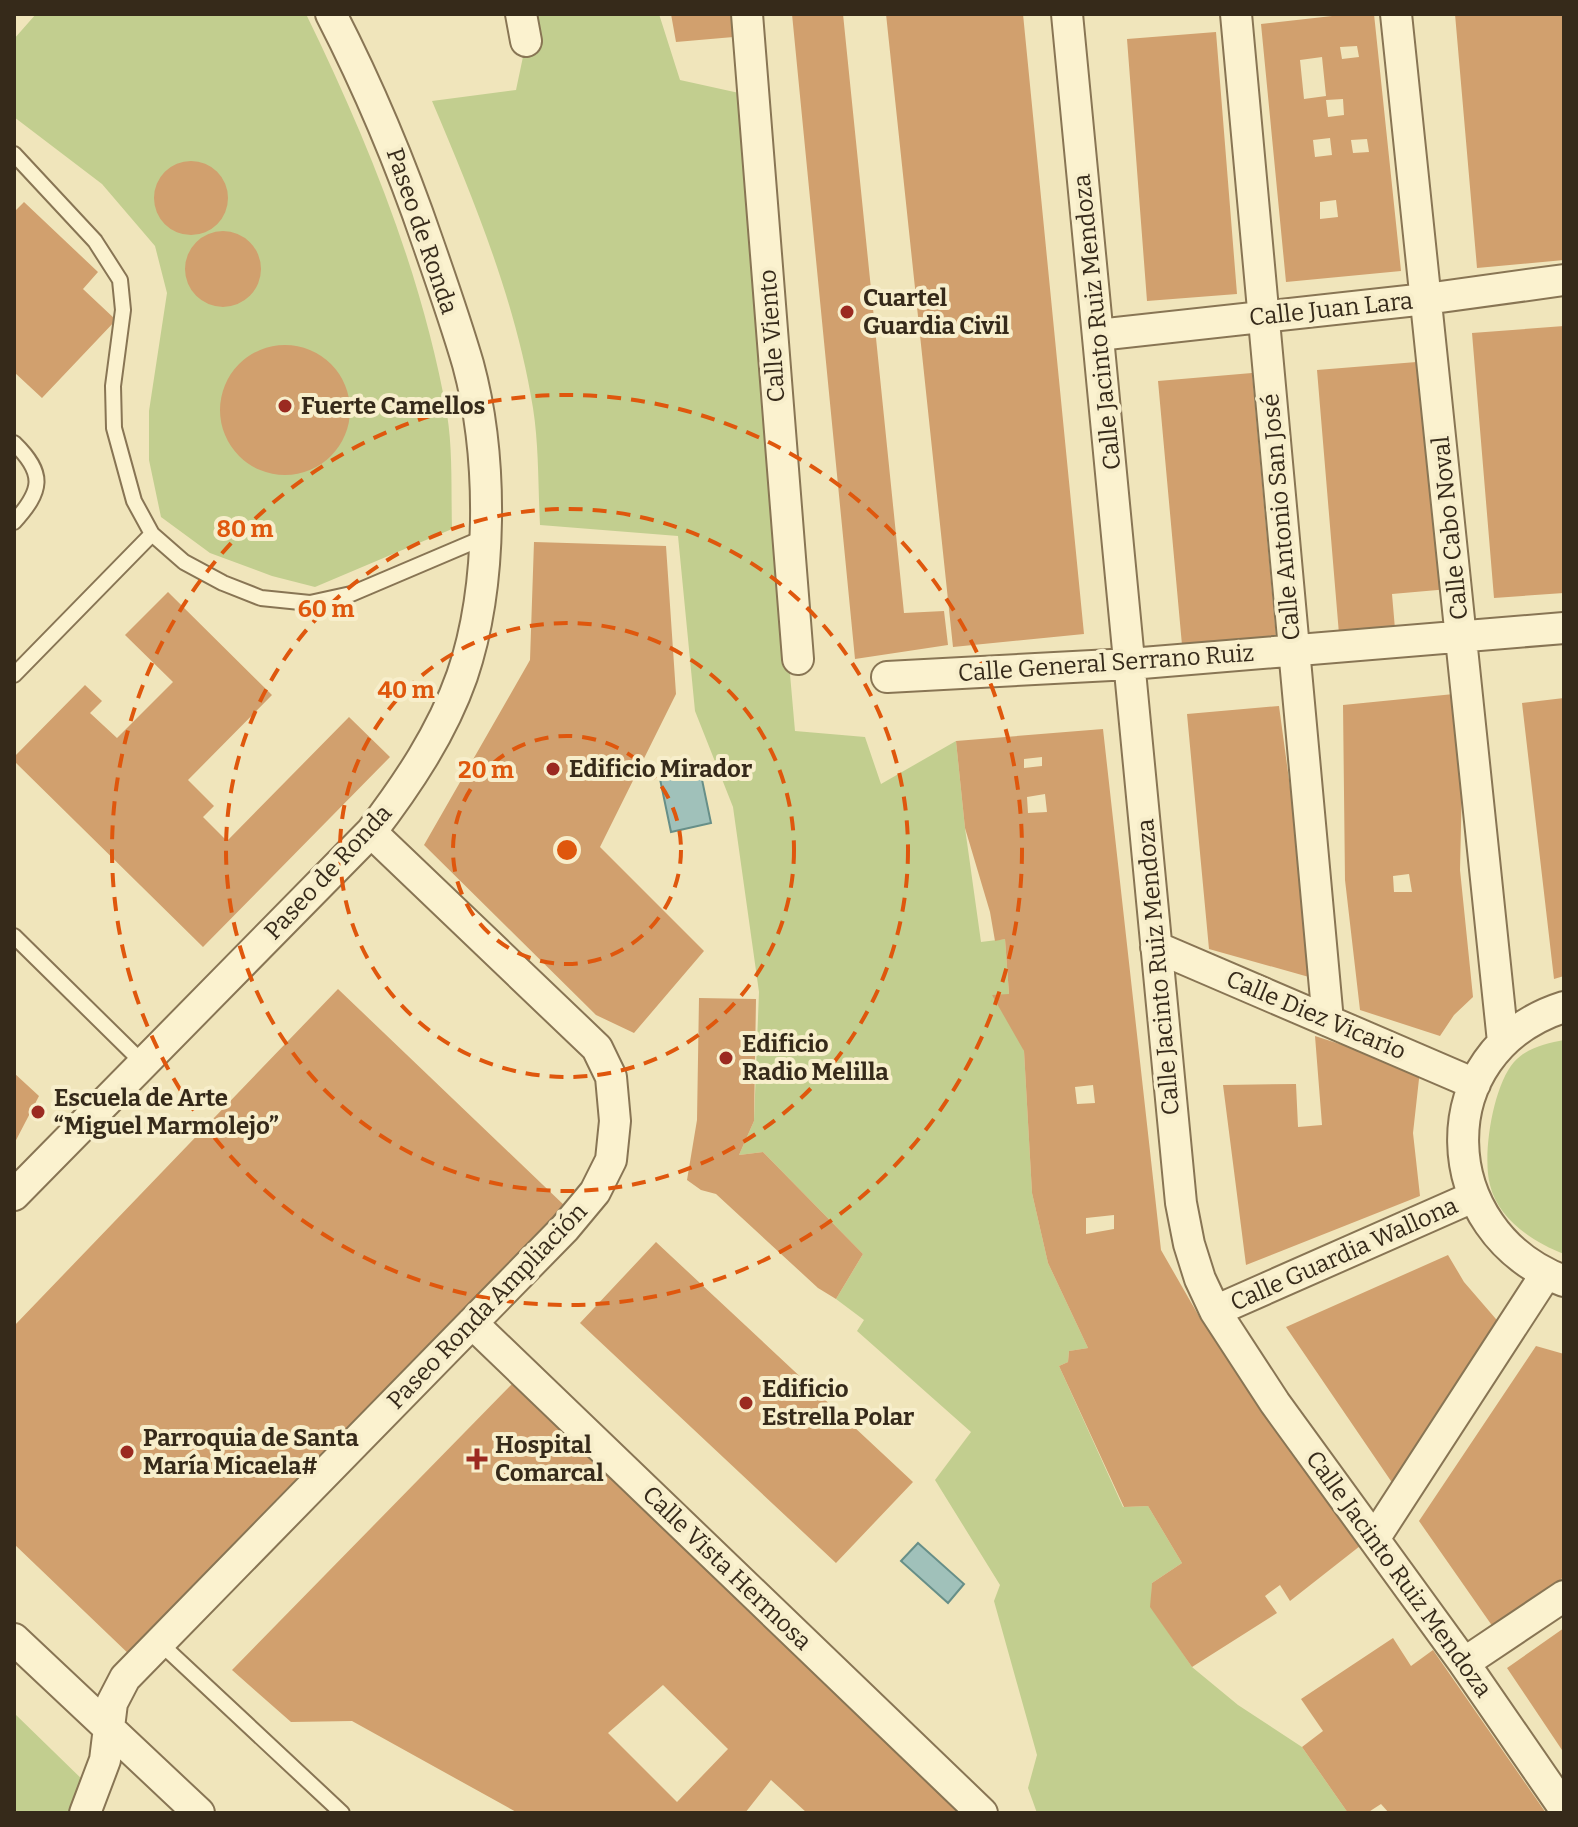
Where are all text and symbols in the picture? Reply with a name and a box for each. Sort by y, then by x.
street label: Paseo de Ronda [381,144,463,318]
street label: Calle Jacinto Ruiz Mendoza [1068,173,1126,471]
street label: Calle Viento [753,269,791,403]
place label: Cuartel Guardia Civil [863,284,1010,340]
street label: Calle Juan Lara [1248,286,1414,332]
marker: Cuartel Guardia Civil [838,303,856,321]
place label: Fuerte Camellos [301,392,486,420]
street label: Calle Antonio San José [1256,392,1306,642]
marker: Fuerte Camellos [276,397,294,415]
street label: Calle Cabo Noval [1426,435,1474,621]
text: 80 m [217,515,274,543]
text: 60 m [298,595,354,623]
street label: Calle General Serrano Ruiz [957,639,1255,687]
text: 40 m [377,676,435,704]
place label: Edificio Mirador [569,755,752,783]
text: 20 m [458,756,514,784]
marker: Edificio Mirador [544,760,562,778]
street label: Paseo de Ronda [259,799,397,945]
street label: Calle Jacinto Ruiz Mendoza [1131,818,1185,1116]
centre of rings [553,836,581,864]
street label: Calle Diez Vicario [1222,965,1410,1065]
place label: Edificio Radio Melilla [742,1030,889,1086]
marker: Edificio Radio Melilla [717,1049,735,1067]
place label: Escuela de Arte “Miguel Marmolejo” [54,1084,279,1140]
marker: Escuela de Arte “Miguel Marmolejo” [29,1103,47,1121]
street label: Calle Guardia Wallona [1226,1191,1462,1317]
street label: Paseo Ronda Ampliación [381,1197,593,1415]
place label: Edificio Estrella Polar [762,1375,914,1431]
marker: Edificio Estrella Polar [737,1394,755,1412]
place label: Parroquia de Santa María Micaela# [143,1424,359,1480]
place label: Hospital Comarcal [495,1431,604,1487]
marker: Parroquia de Santa María Micaela# [118,1443,136,1461]
street label: Calle Jacinto Ruiz Mendoza [1300,1445,1498,1703]
marker: Hospital Comarcal [466,1448,488,1470]
street label: Calle Vista Hermosa [637,1480,817,1656]

